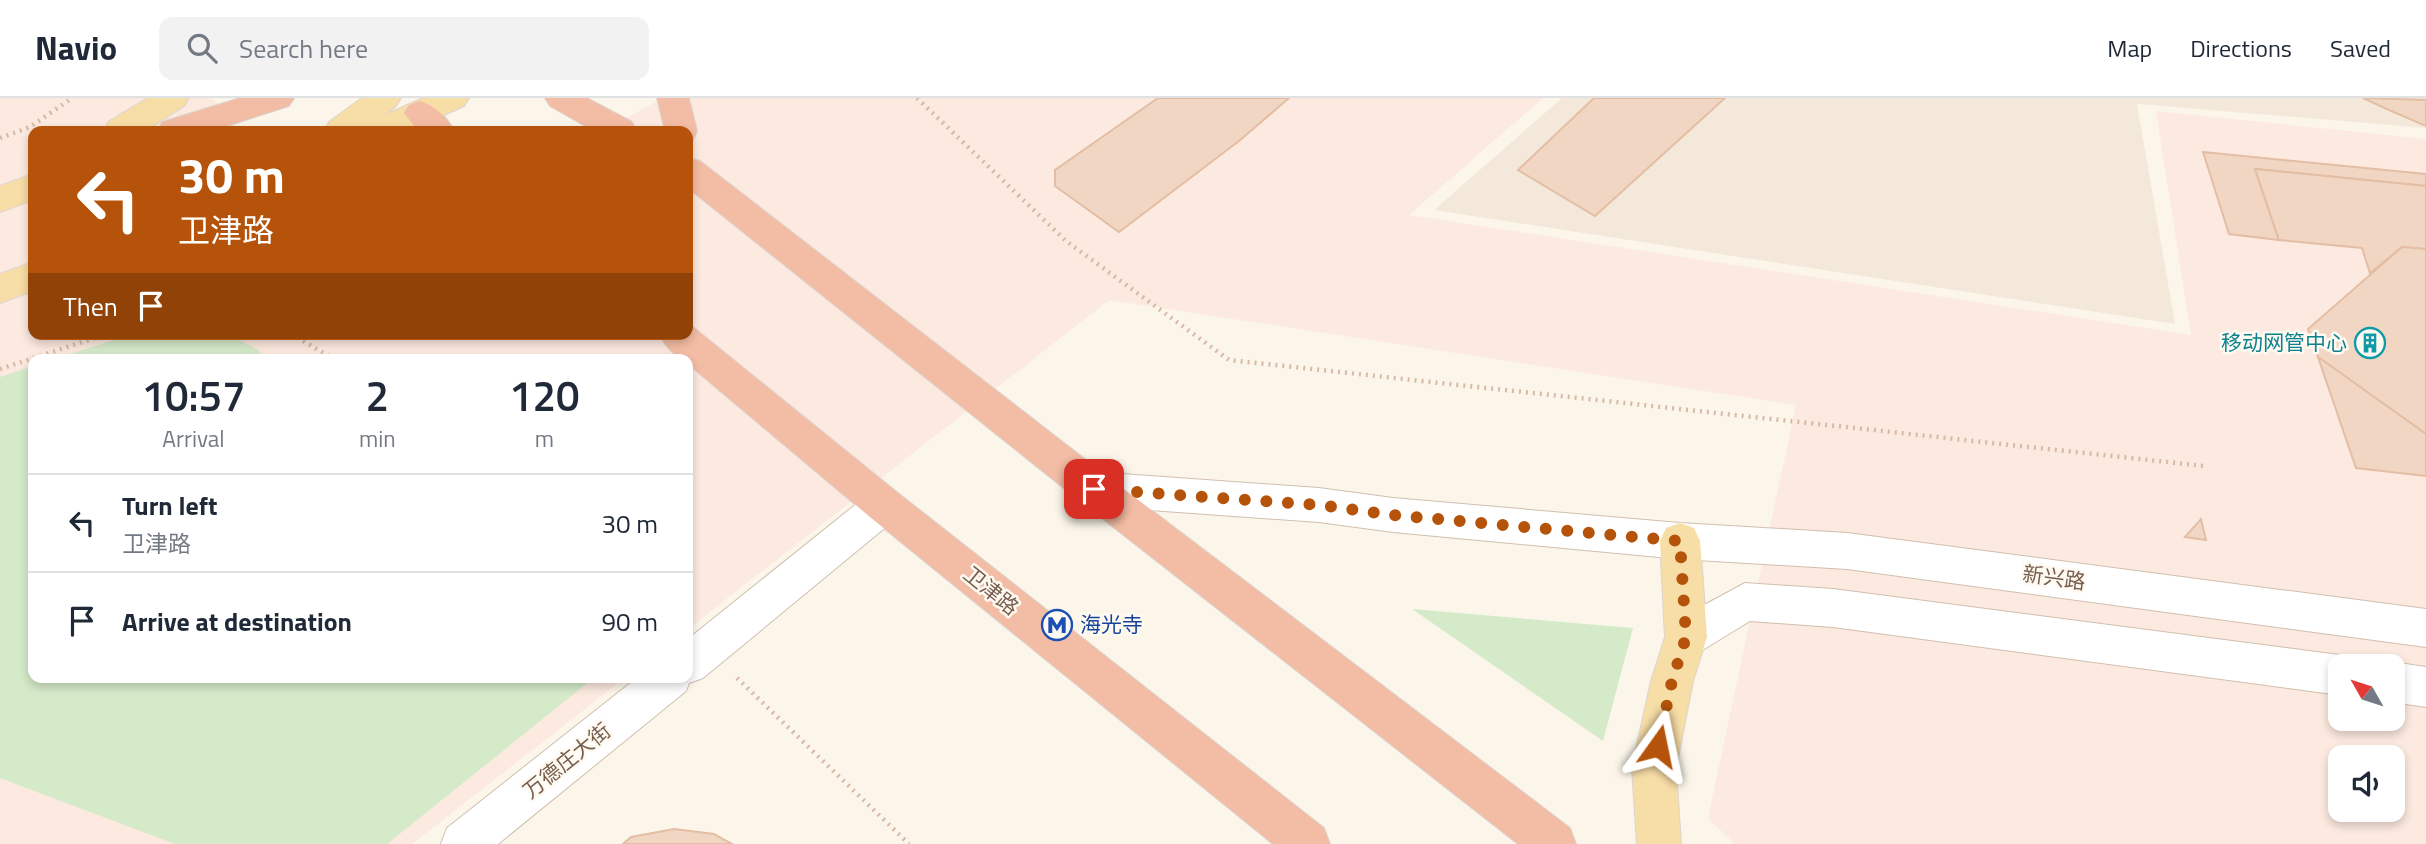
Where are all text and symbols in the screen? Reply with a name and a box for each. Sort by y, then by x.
search box [159,17,649,80]
text: Navio [35,23,117,73]
icon: search [183,29,221,67]
text: Search here [239,29,368,68]
text: Map [2107,30,2152,66]
text: Directions [2190,30,2292,66]
text: Saved [2330,30,2391,66]
text: 30 m [178,137,285,212]
icon: left [63,154,154,245]
text: 卫津路 [178,206,274,254]
text: Then [63,287,118,326]
icon: arrive [132,287,170,325]
place label: 移动网管中心 [2221,326,2347,358]
building icon: 移动网管中心 [2353,326,2387,360]
text: 10:57 [141,363,246,427]
text: 2 [366,363,389,427]
text: 120 [509,363,580,427]
text: Arrival [162,421,225,456]
text: min [359,421,396,456]
text: m [535,421,554,456]
pin [1064,459,1124,519]
icon: arrive [1075,470,1113,508]
text: Turn left [122,486,217,525]
icon: left [63,504,101,542]
text: 30 m [601,504,658,543]
text: 卫津路 [122,526,191,561]
street label: 新兴路 [2021,557,2088,597]
street label: 卫津路 [957,558,1026,622]
icon: arrive [63,602,101,640]
text: Arrive at destination [122,602,352,641]
text: 90 m [601,602,658,641]
metro station icon: 海光寺 [1040,608,1074,642]
place label: 海光寺 [1080,608,1143,640]
north arrow [2328,654,2404,732]
map controls [2328,654,2405,822]
position arrow [1621,709,1695,783]
street label: 万德庄大街 [516,715,617,806]
button: sound [2328,745,2405,822]

